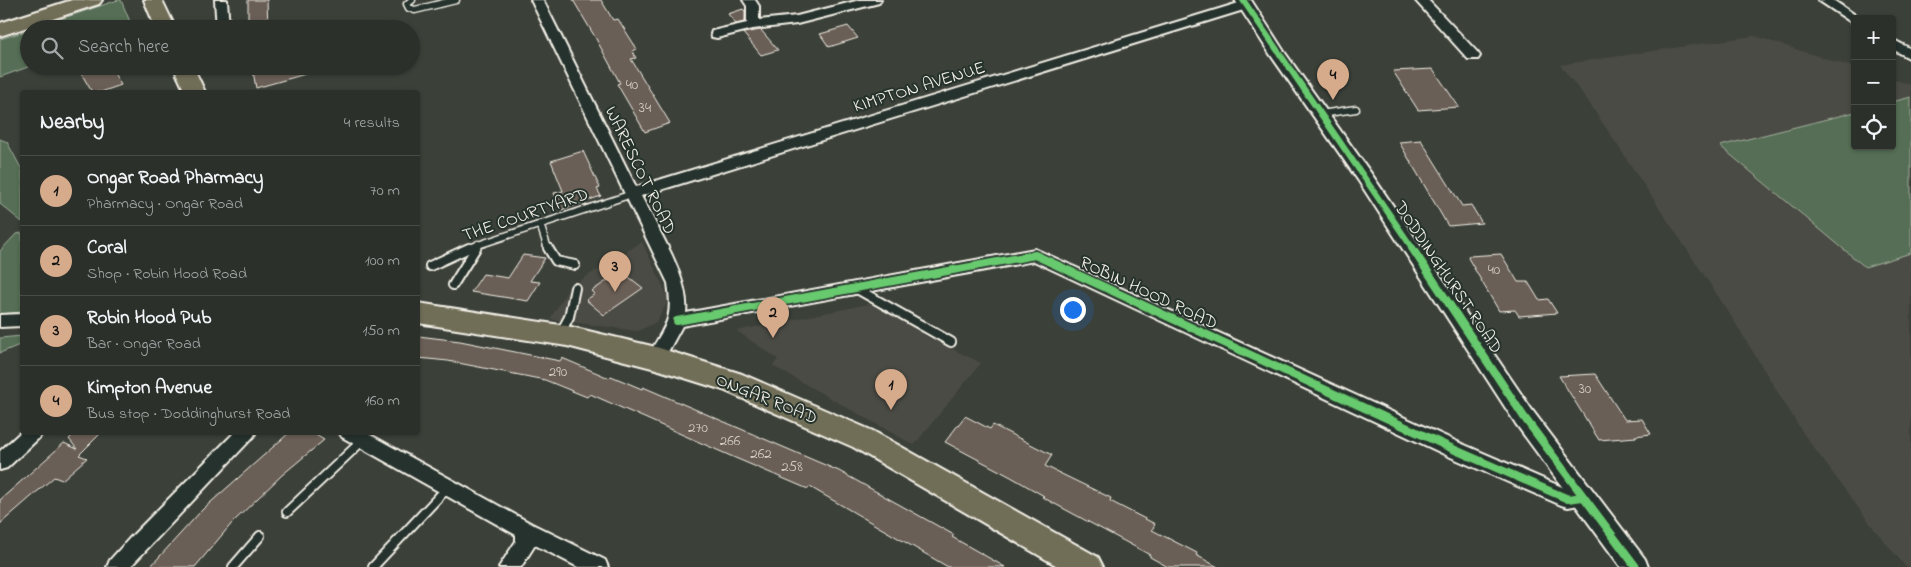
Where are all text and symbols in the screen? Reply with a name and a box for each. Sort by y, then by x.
map controls [1851,15,1896,150]
button: + [1851,15,1896,60]
search box [20,20,420,75]
icon: search [38,34,66,62]
text: Search here [78,34,169,61]
street label: KIMPTON AVENUE [850,55,989,120]
pin: 4 [1317,59,1349,100]
button: − [1851,60,1896,105]
house number: 40 [626,74,639,96]
house number: 34 [639,97,651,119]
street label: WARESCOT ROAD [597,102,682,239]
button: locate [1851,105,1896,150]
text: Nearby [40,108,104,138]
text: 4 results [344,111,400,135]
text: Ongar Road Pharmacy [87,165,263,192]
text: 1 [53,179,59,203]
text: 70 m [370,179,400,203]
street label: THE COURTYARD [459,182,592,250]
text: Pharmacy · Ongar Road [87,192,243,216]
street label: DODDINGHURST ROAD [1386,196,1508,359]
text: Coral [87,235,127,262]
text: 2 [52,249,60,273]
text: 100 m [365,249,400,273]
street label: ROBIN HOOD ROAD [1075,250,1221,337]
pin: 3 [599,251,631,292]
house number: 40 [1488,259,1501,281]
text: Shop · Robin Hood Road [87,262,247,286]
pin: 2 [757,297,789,338]
your location [1060,297,1086,323]
text: Robin Hood Pub [87,305,211,332]
text: 3 [53,319,59,343]
text: 150 m [362,319,400,343]
text: Bar · Ongar Road [87,332,201,356]
house number: 290 [549,361,568,383]
street label: ONGAR ROAD [712,368,821,432]
pin: 1 [875,369,907,410]
text: Kimpton Avenue [87,375,212,402]
house number: 30 [1579,378,1592,400]
text: 4 [53,389,59,413]
text: 160 m [365,389,400,413]
text: Bus stop · Doddinghurst Road [87,402,290,426]
house number: 270 [688,417,709,439]
house number: 266 [720,430,741,452]
house number: 262 [750,443,772,465]
house number: 258 [781,456,803,478]

